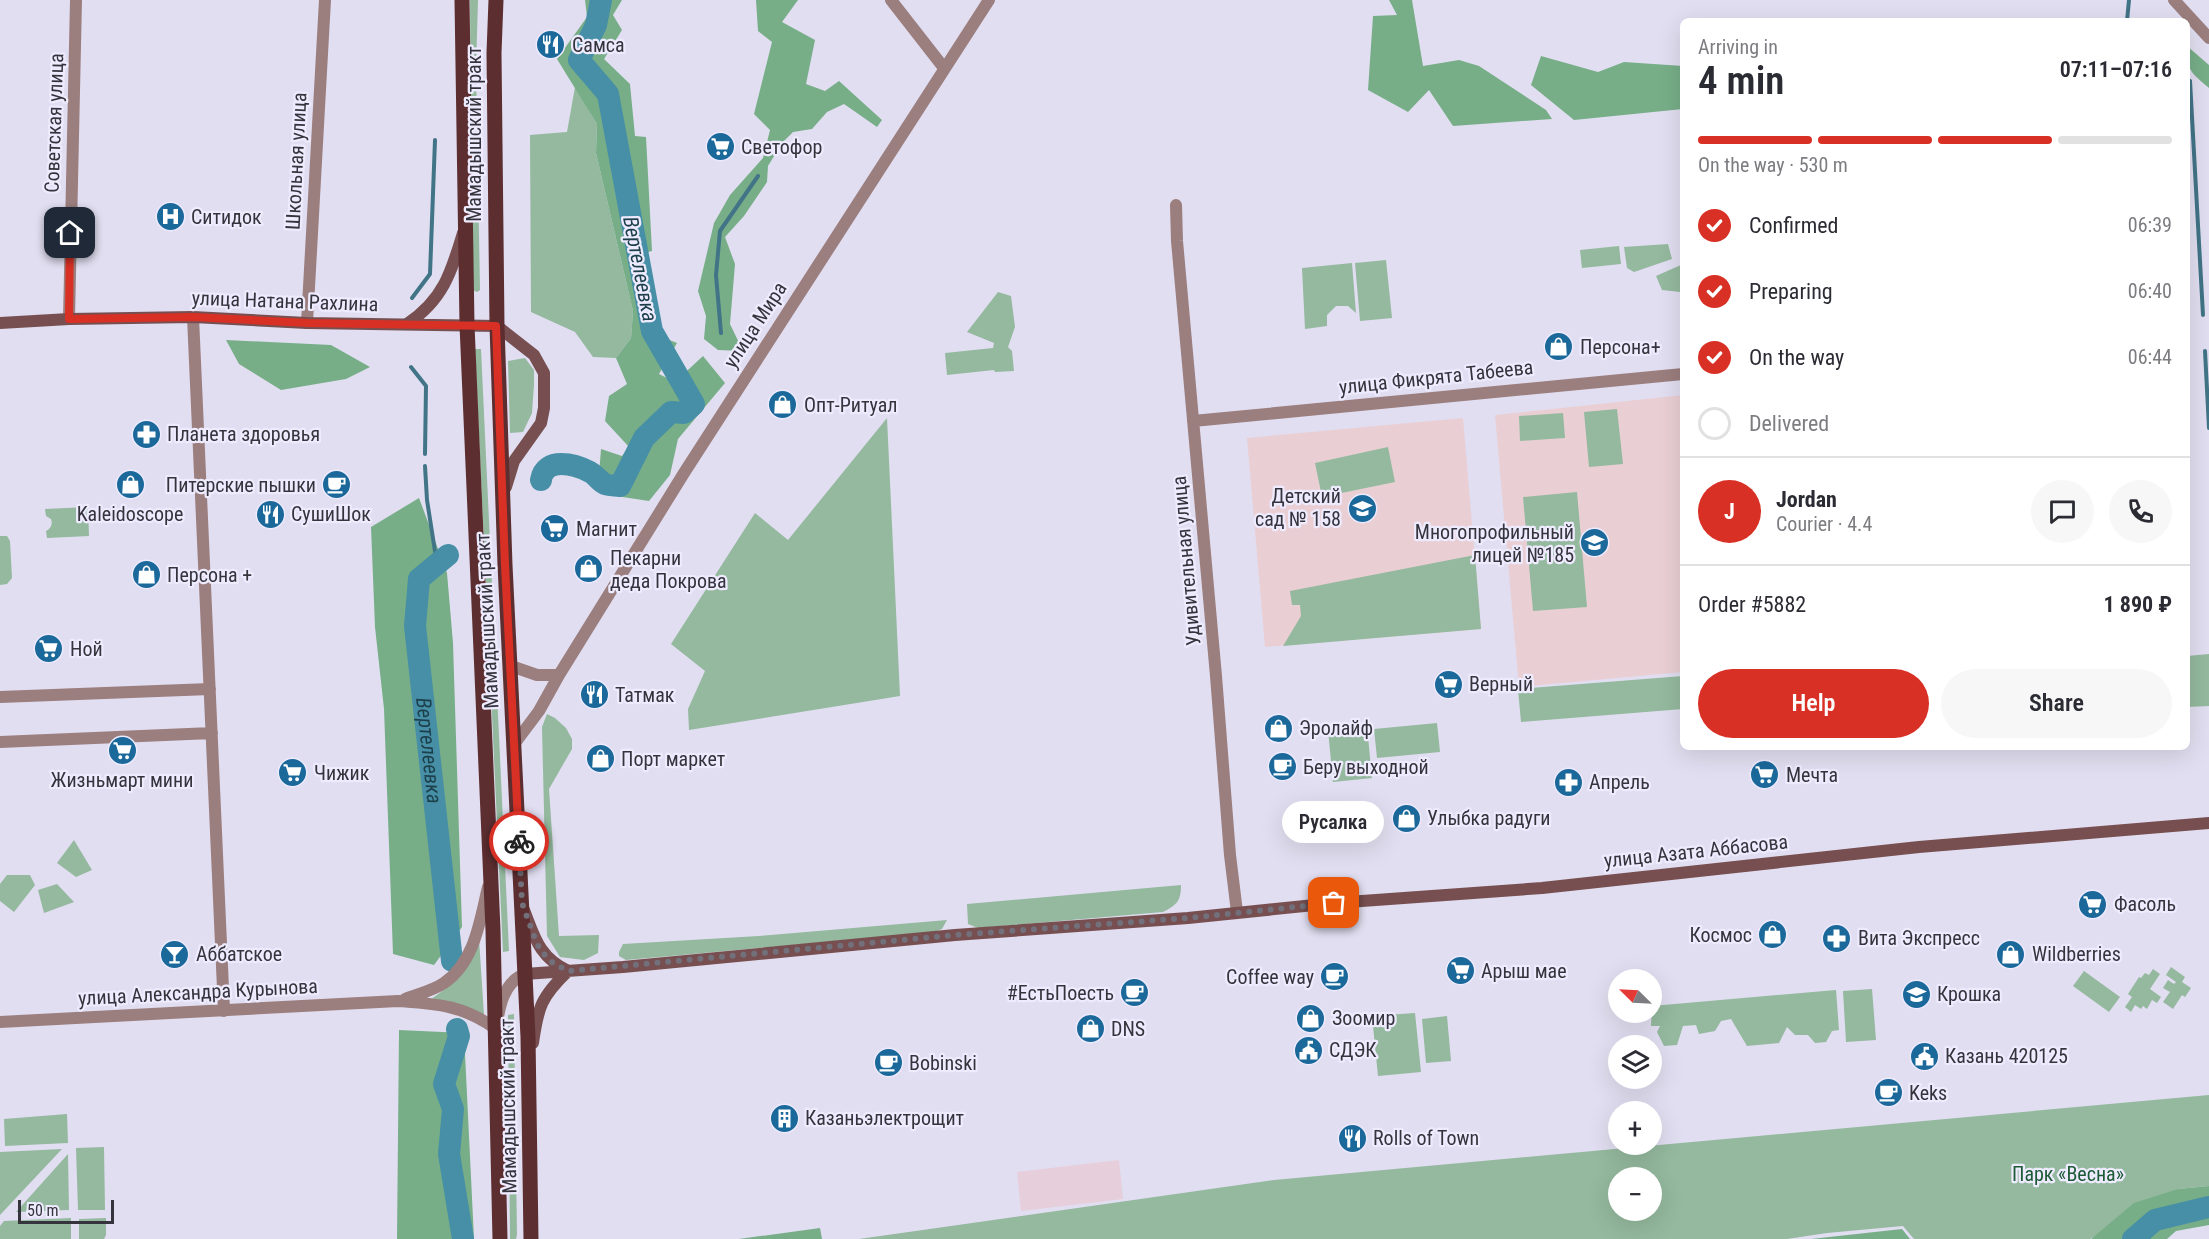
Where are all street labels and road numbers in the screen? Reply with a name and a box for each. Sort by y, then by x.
street label: Мамадышский тракт [462,46,486,222]
street label: Советская улица [40,53,68,193]
street label: Школьная улица [280,92,312,230]
street label: улица Мира [718,277,792,373]
street label: улица Натана Рахлина [191,286,379,316]
street label: улица Фикрята Табеева [1338,355,1534,399]
street label: Удивительная улица [1167,475,1205,647]
street label: Мамадышский тракт [470,533,504,709]
street label: улица Азата Аббасова [1603,829,1789,873]
street label: улица Александра Курынова [78,974,318,1010]
street label: Мамадышский тракт [494,1018,522,1194]

